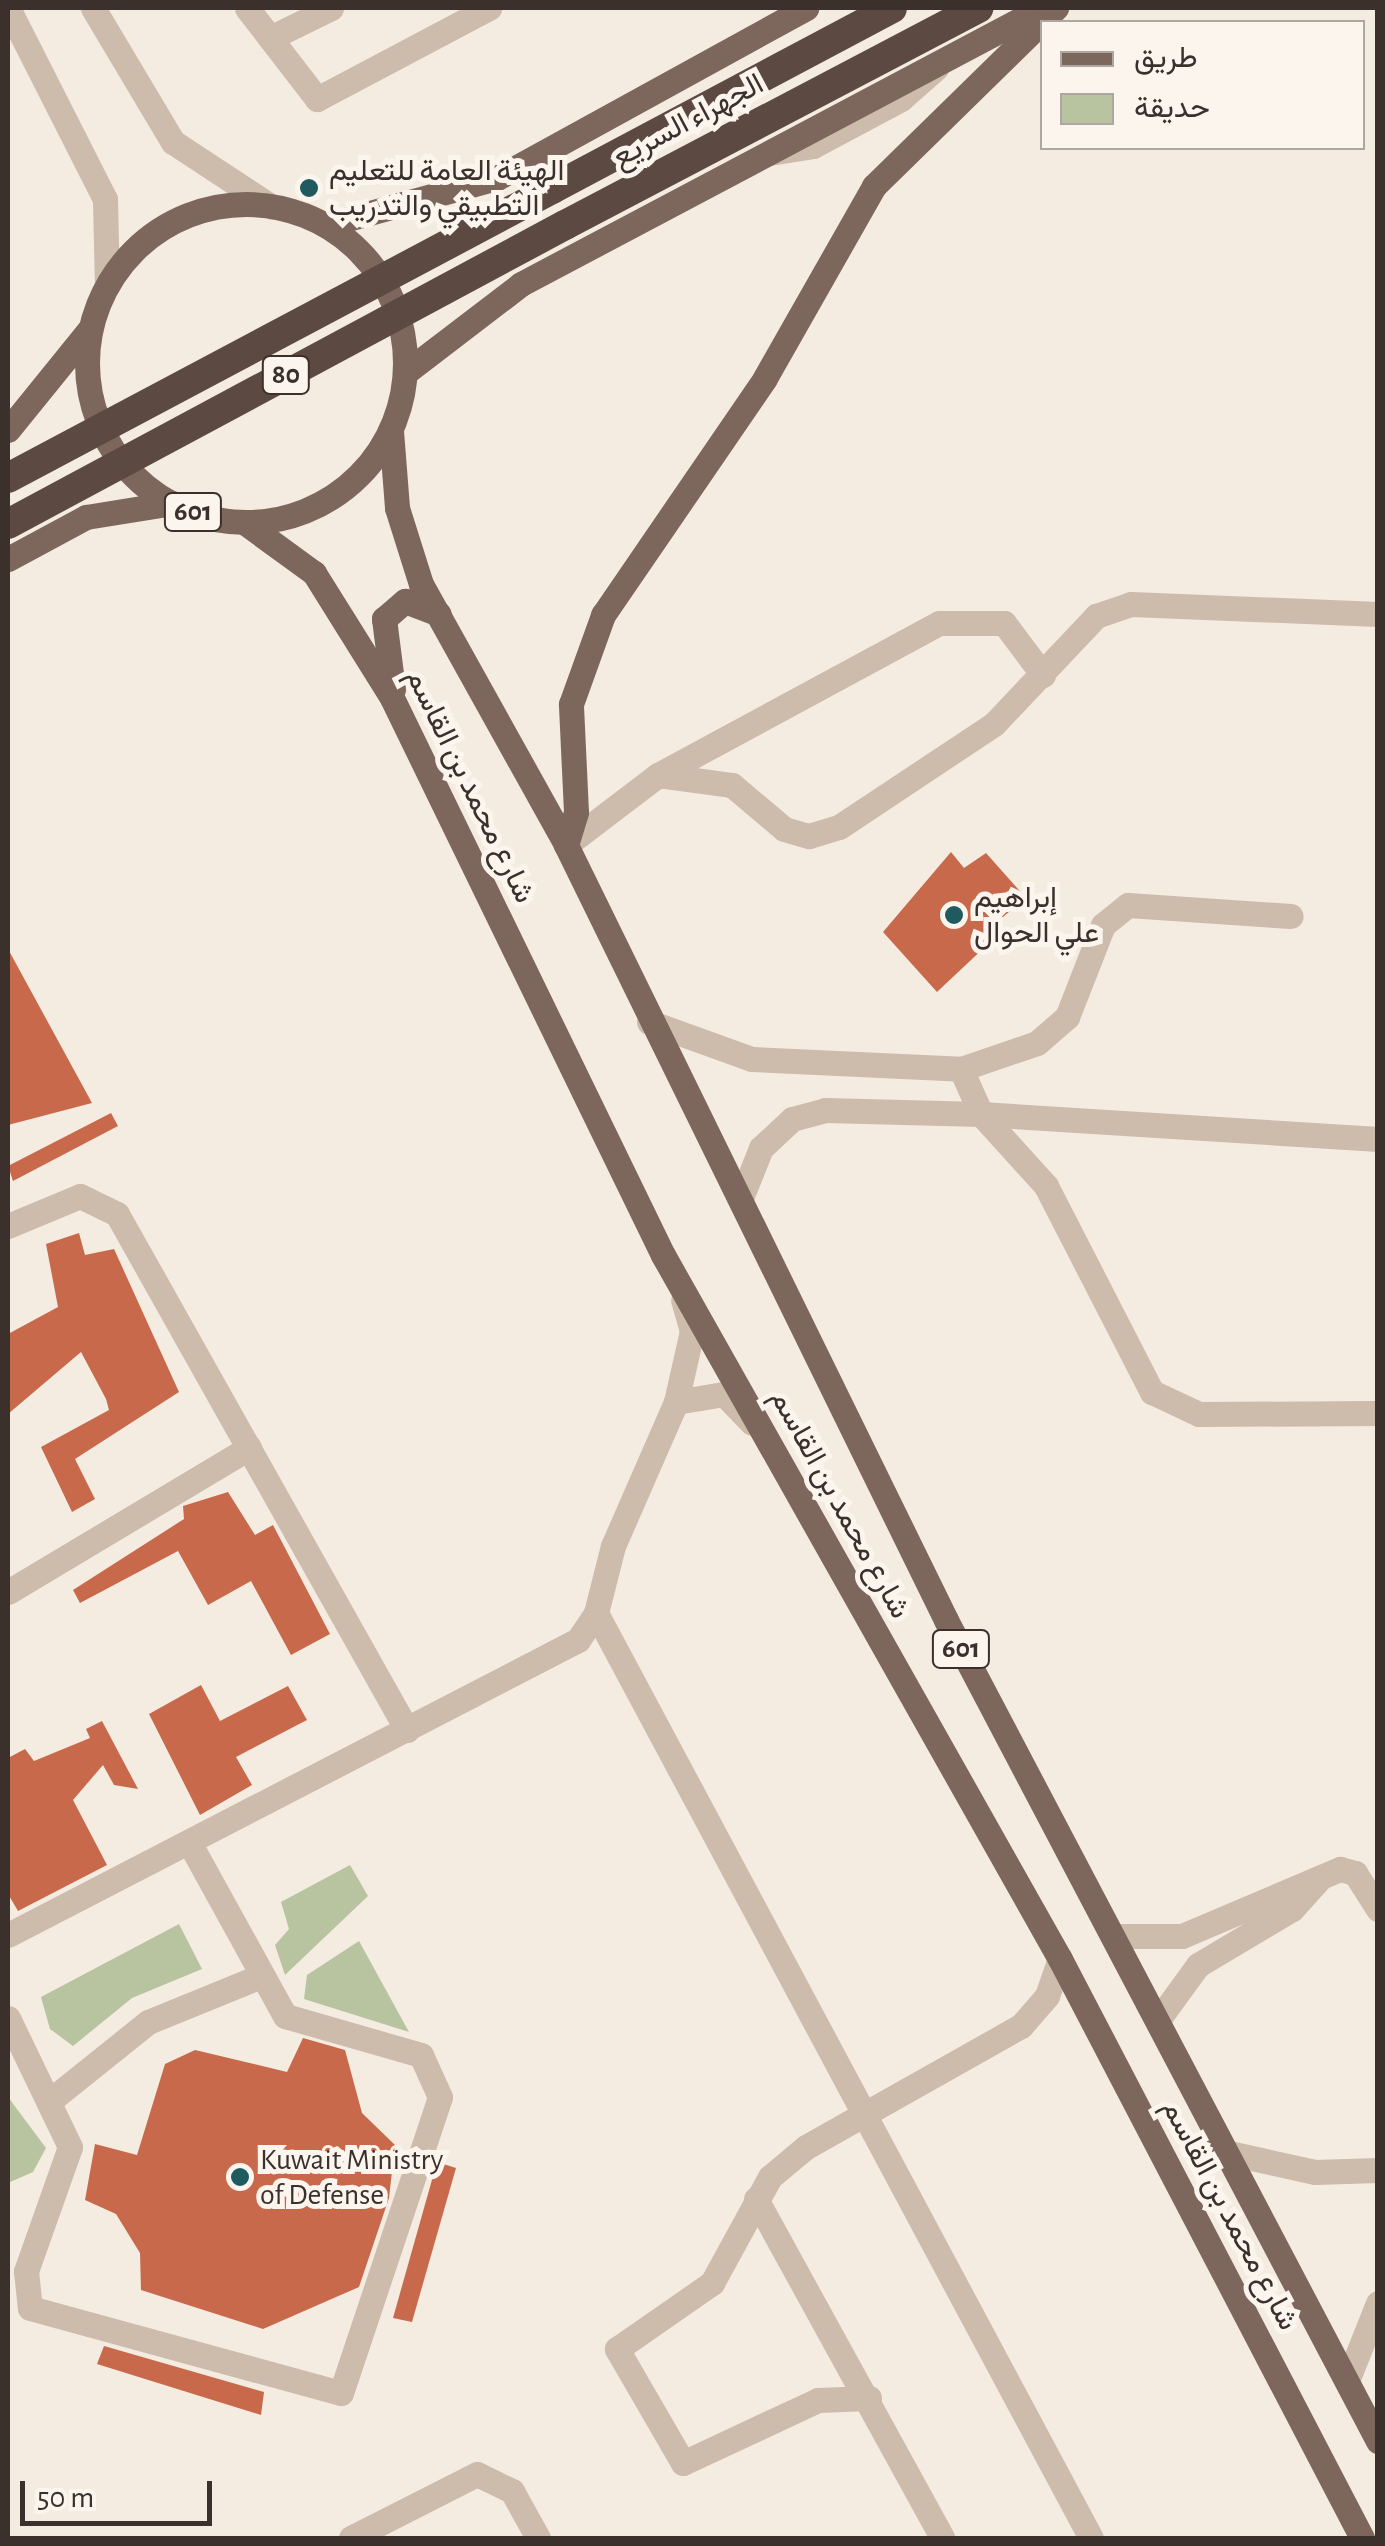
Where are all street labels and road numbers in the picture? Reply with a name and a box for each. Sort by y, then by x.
street label: الجهراء السريع [606,66,770,176]
road number: 80 [261,352,311,398]
road number: 601 [163,489,223,535]
street label: شارع محمد بن القاسم [398,663,542,909]
street label: شارع محمد بن القاسم [762,1383,918,1625]
road number: 601 [931,1626,991,1672]
street label: شارع محمد بن القاسم [1154,2093,1306,2337]

